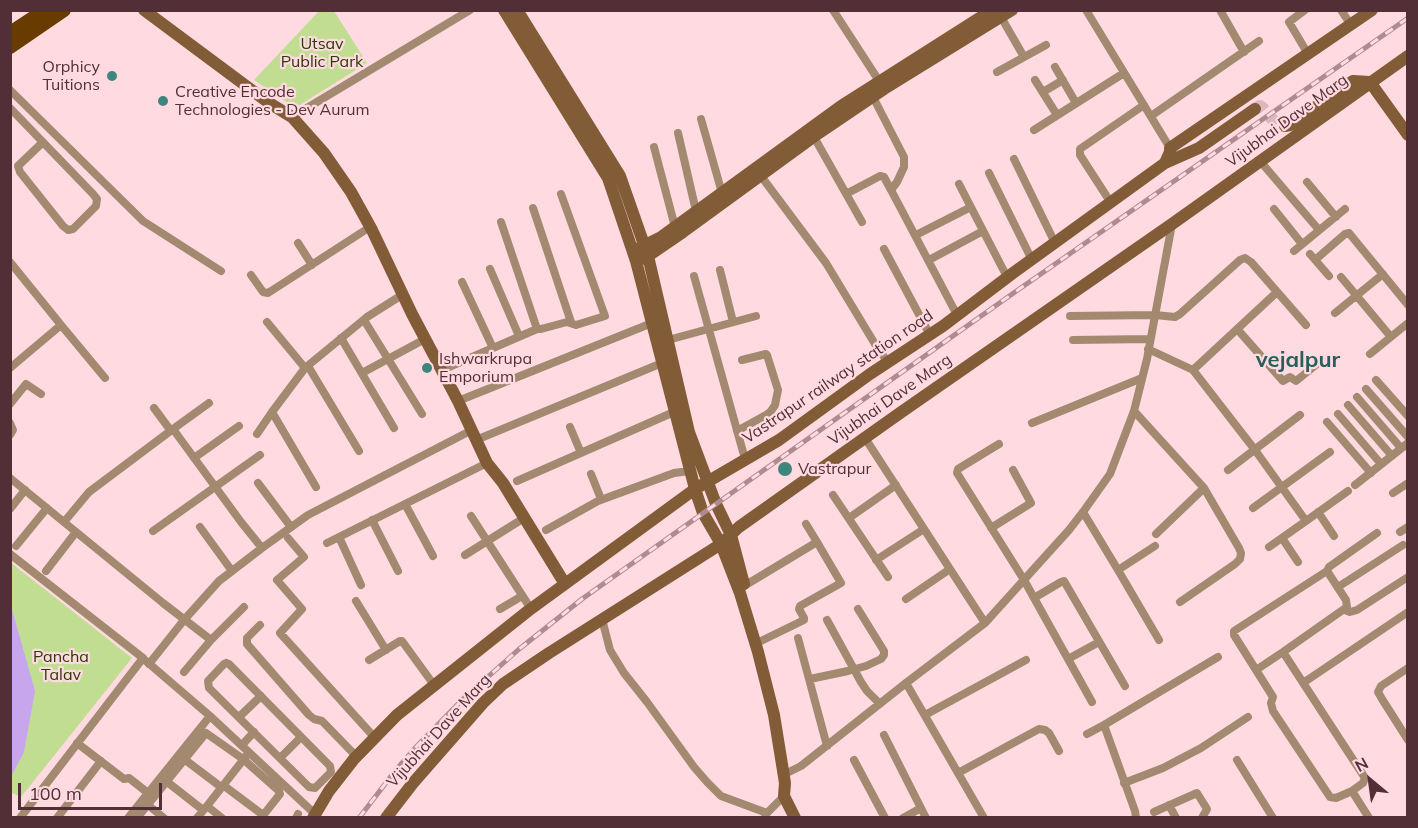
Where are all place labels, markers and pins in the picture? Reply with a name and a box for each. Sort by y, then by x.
place label: Orphicy Tuitions [43,57,100,95]
marker: Orphicy Tuitions [105,69,119,83]
place label: Creative Encode Technologies - Dev Aurum [175,82,369,120]
marker: Creative Encode Technologies - Dev Aurum [156,94,170,108]
place label: Ishwarkrupa Emporium [439,349,532,387]
marker: Ishwarkrupa Emporium [420,361,434,375]
place label: Vastrapur [798,459,871,479]
marker: Vastrapur [776,460,794,478]

